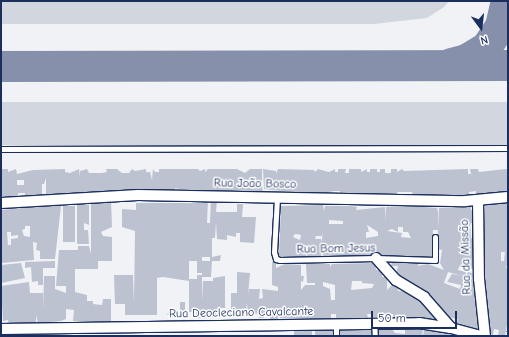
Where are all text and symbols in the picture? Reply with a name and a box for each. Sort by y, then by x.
north arrow [461,8,501,48]
text: N [479,33,489,47]
street label: Rua João Bosco [214,176,296,192]
street label: Rua da Missão [457,219,475,295]
street label: Rua Bom Jesus [296,241,376,257]
scale bar [373,303,459,329]
street label: Rua Deocleciano Cavalcante [169,305,313,321]
text: 50 m [378,311,406,325]

